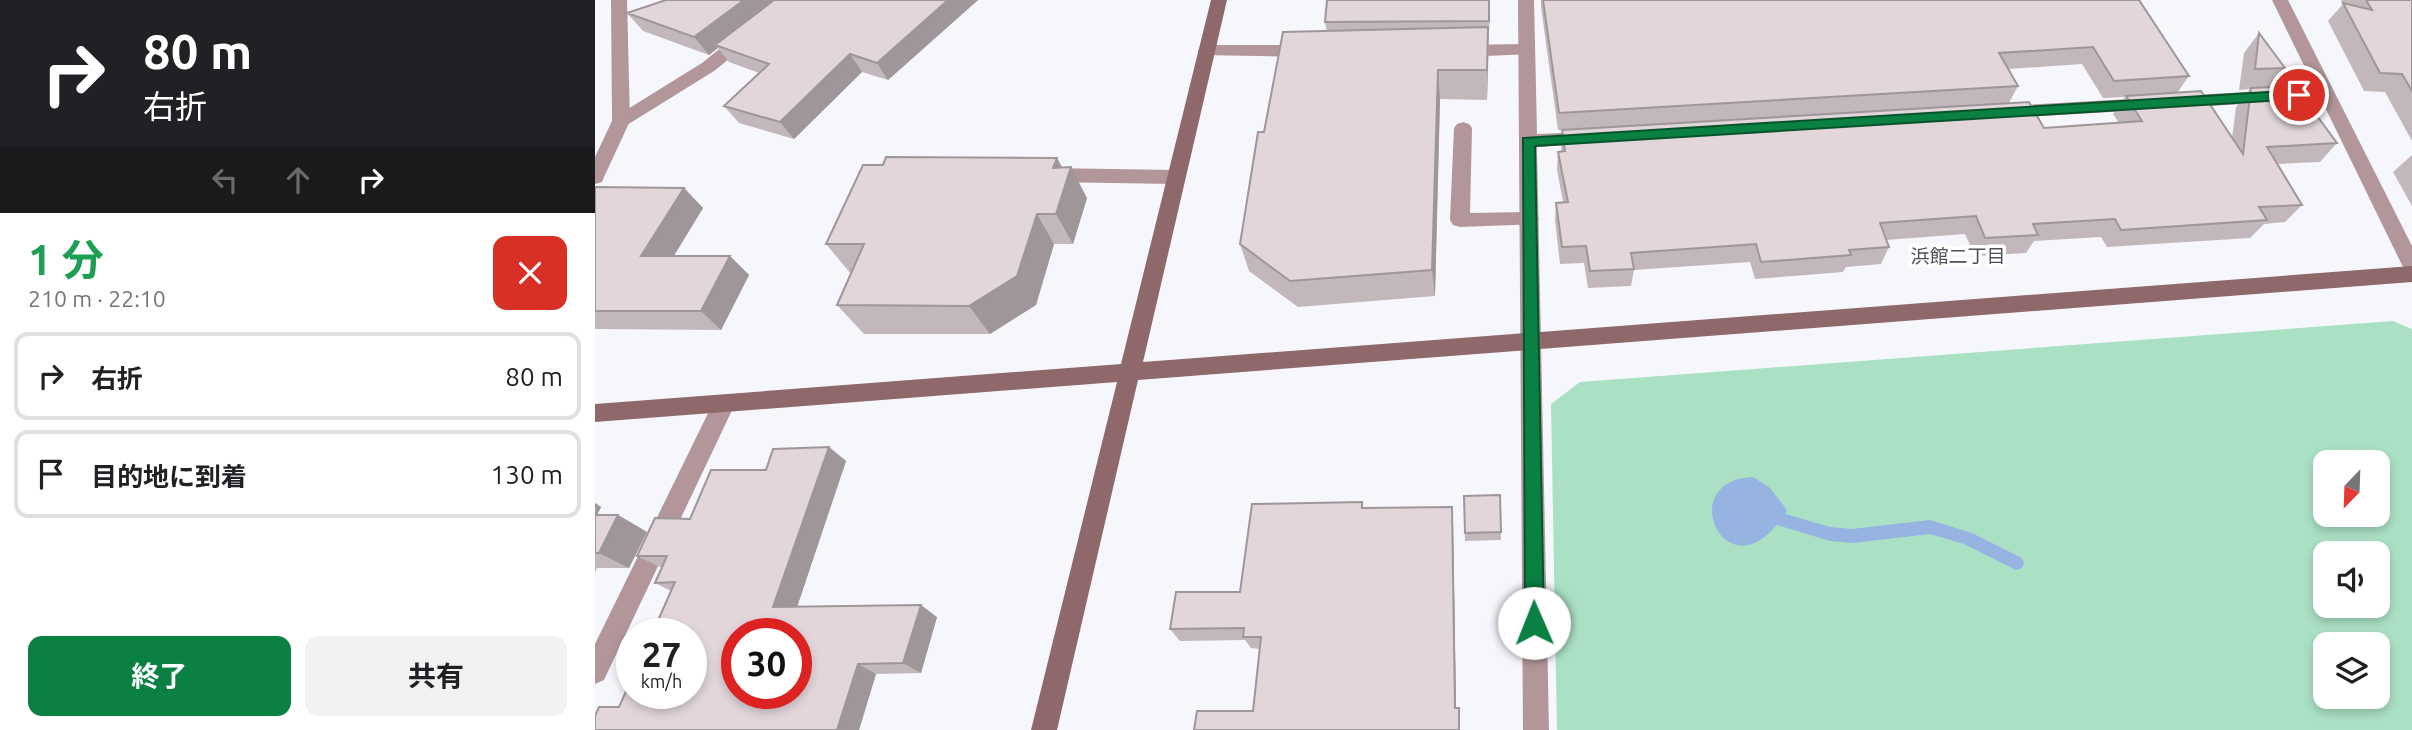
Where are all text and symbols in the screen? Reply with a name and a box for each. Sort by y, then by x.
text: 80 m [143,23,252,78]
icon: right [28,28,119,119]
pin [2269,65,2329,125]
icon: arrive [2280,76,2318,114]
text: 右折 [143,88,207,124]
icon: left [206,161,244,199]
icon: ahead [279,161,317,199]
icon: right [352,161,390,199]
text: 1 分 [28,236,104,283]
button: close [493,236,567,310]
district label: 浜館二丁目 [1910,245,2006,267]
text: 210 m · 22:10 [28,286,166,311]
icon: right [32,357,70,395]
text: 80 m [505,362,563,391]
text: 右折 [91,364,143,393]
north arrow [2313,450,2391,527]
map controls [2313,450,2390,709]
icon: arrive [32,455,70,493]
text: 130 m [491,460,563,489]
text: 目的地に到着 [91,462,247,491]
button: sound [2313,541,2390,618]
position arrow [1497,586,1571,660]
speed limit sign: 30 [721,618,812,709]
button: layers [2313,632,2390,709]
text: 27 [642,634,681,674]
button: 終了 [28,636,291,716]
button: 共有 [305,636,567,716]
text: km/h [641,671,682,691]

